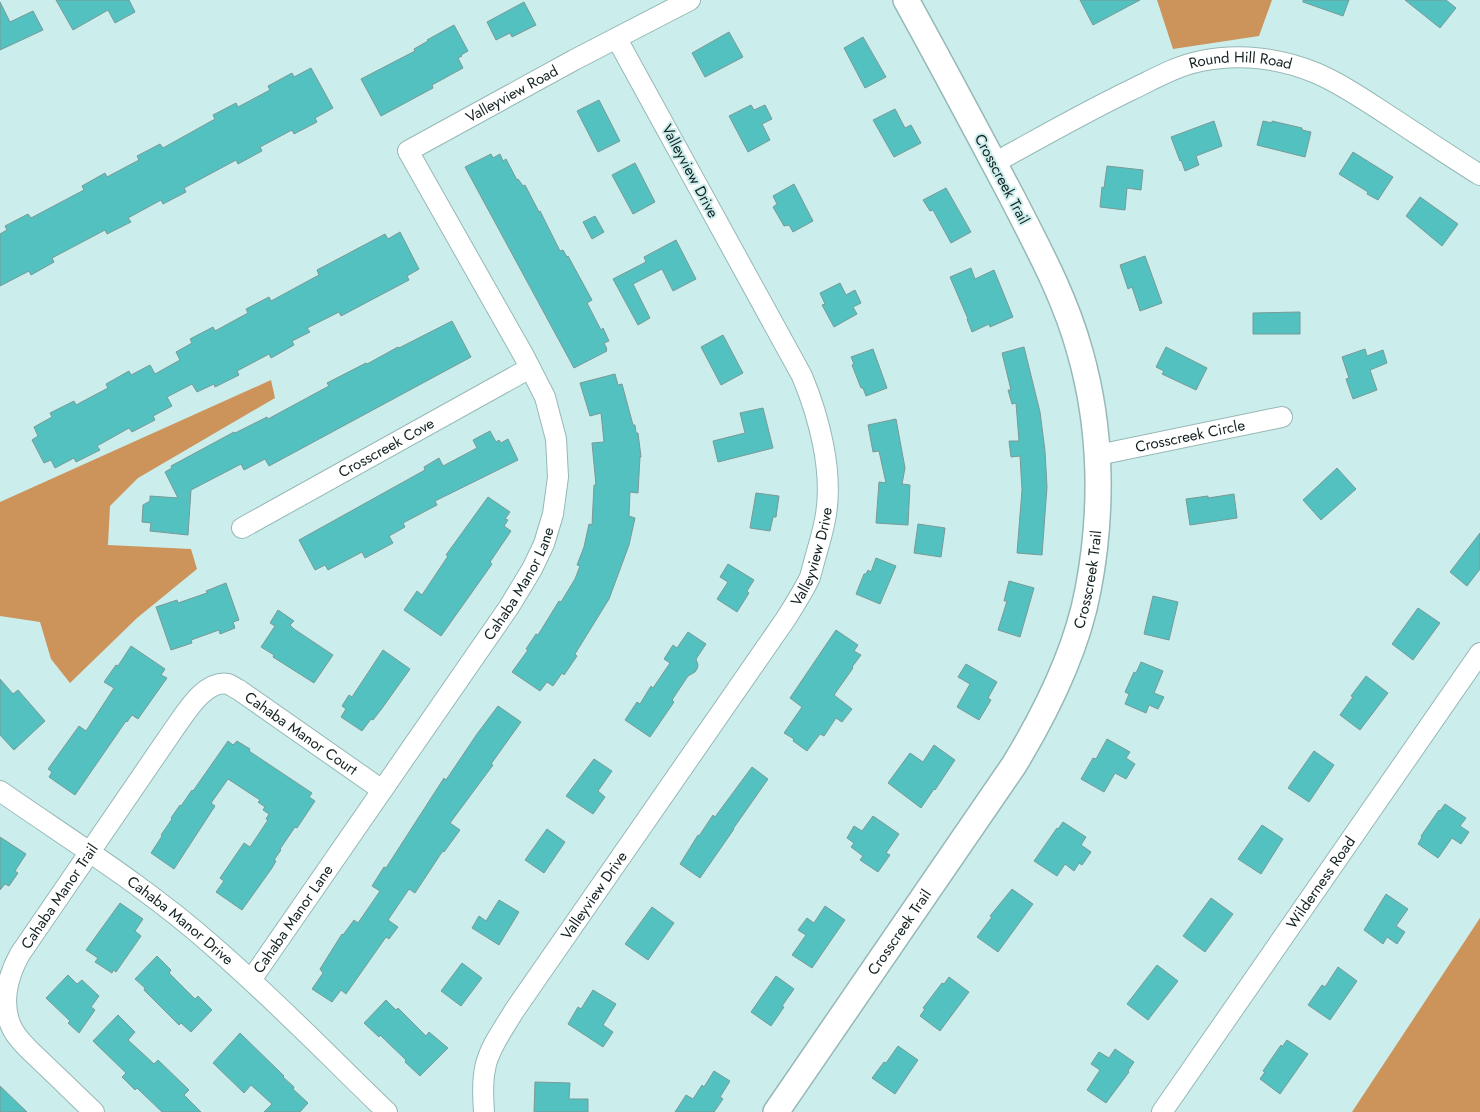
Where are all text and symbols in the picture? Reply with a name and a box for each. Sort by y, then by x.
street label: Round Hill Road [1186,46,1295,75]
street label: Valleyview Road [462,60,562,128]
street label: Valleyview Drive [656,120,724,222]
street label: Crosscreek Trail [969,130,1035,228]
street label: Crosscreek Cove [334,412,438,483]
street label: Crosscreek Circle [1133,414,1247,458]
street label: Valleyview Drive [785,506,838,610]
street label: Cahaba Manor Lane [478,524,560,645]
street label: Crosscreek Trail [1068,530,1107,631]
street label: Cahaba Manor Court [240,686,362,781]
street label: Wilderness Road [1281,832,1361,933]
street label: Cahaba Manor Trail [16,839,103,954]
street label: Valleyview Drive [556,847,633,944]
street label: Cahaba Manor Lane [248,860,339,978]
street label: Cahaba Manor Drive [122,871,239,970]
street label: Crosscreek Trail [862,885,937,980]

